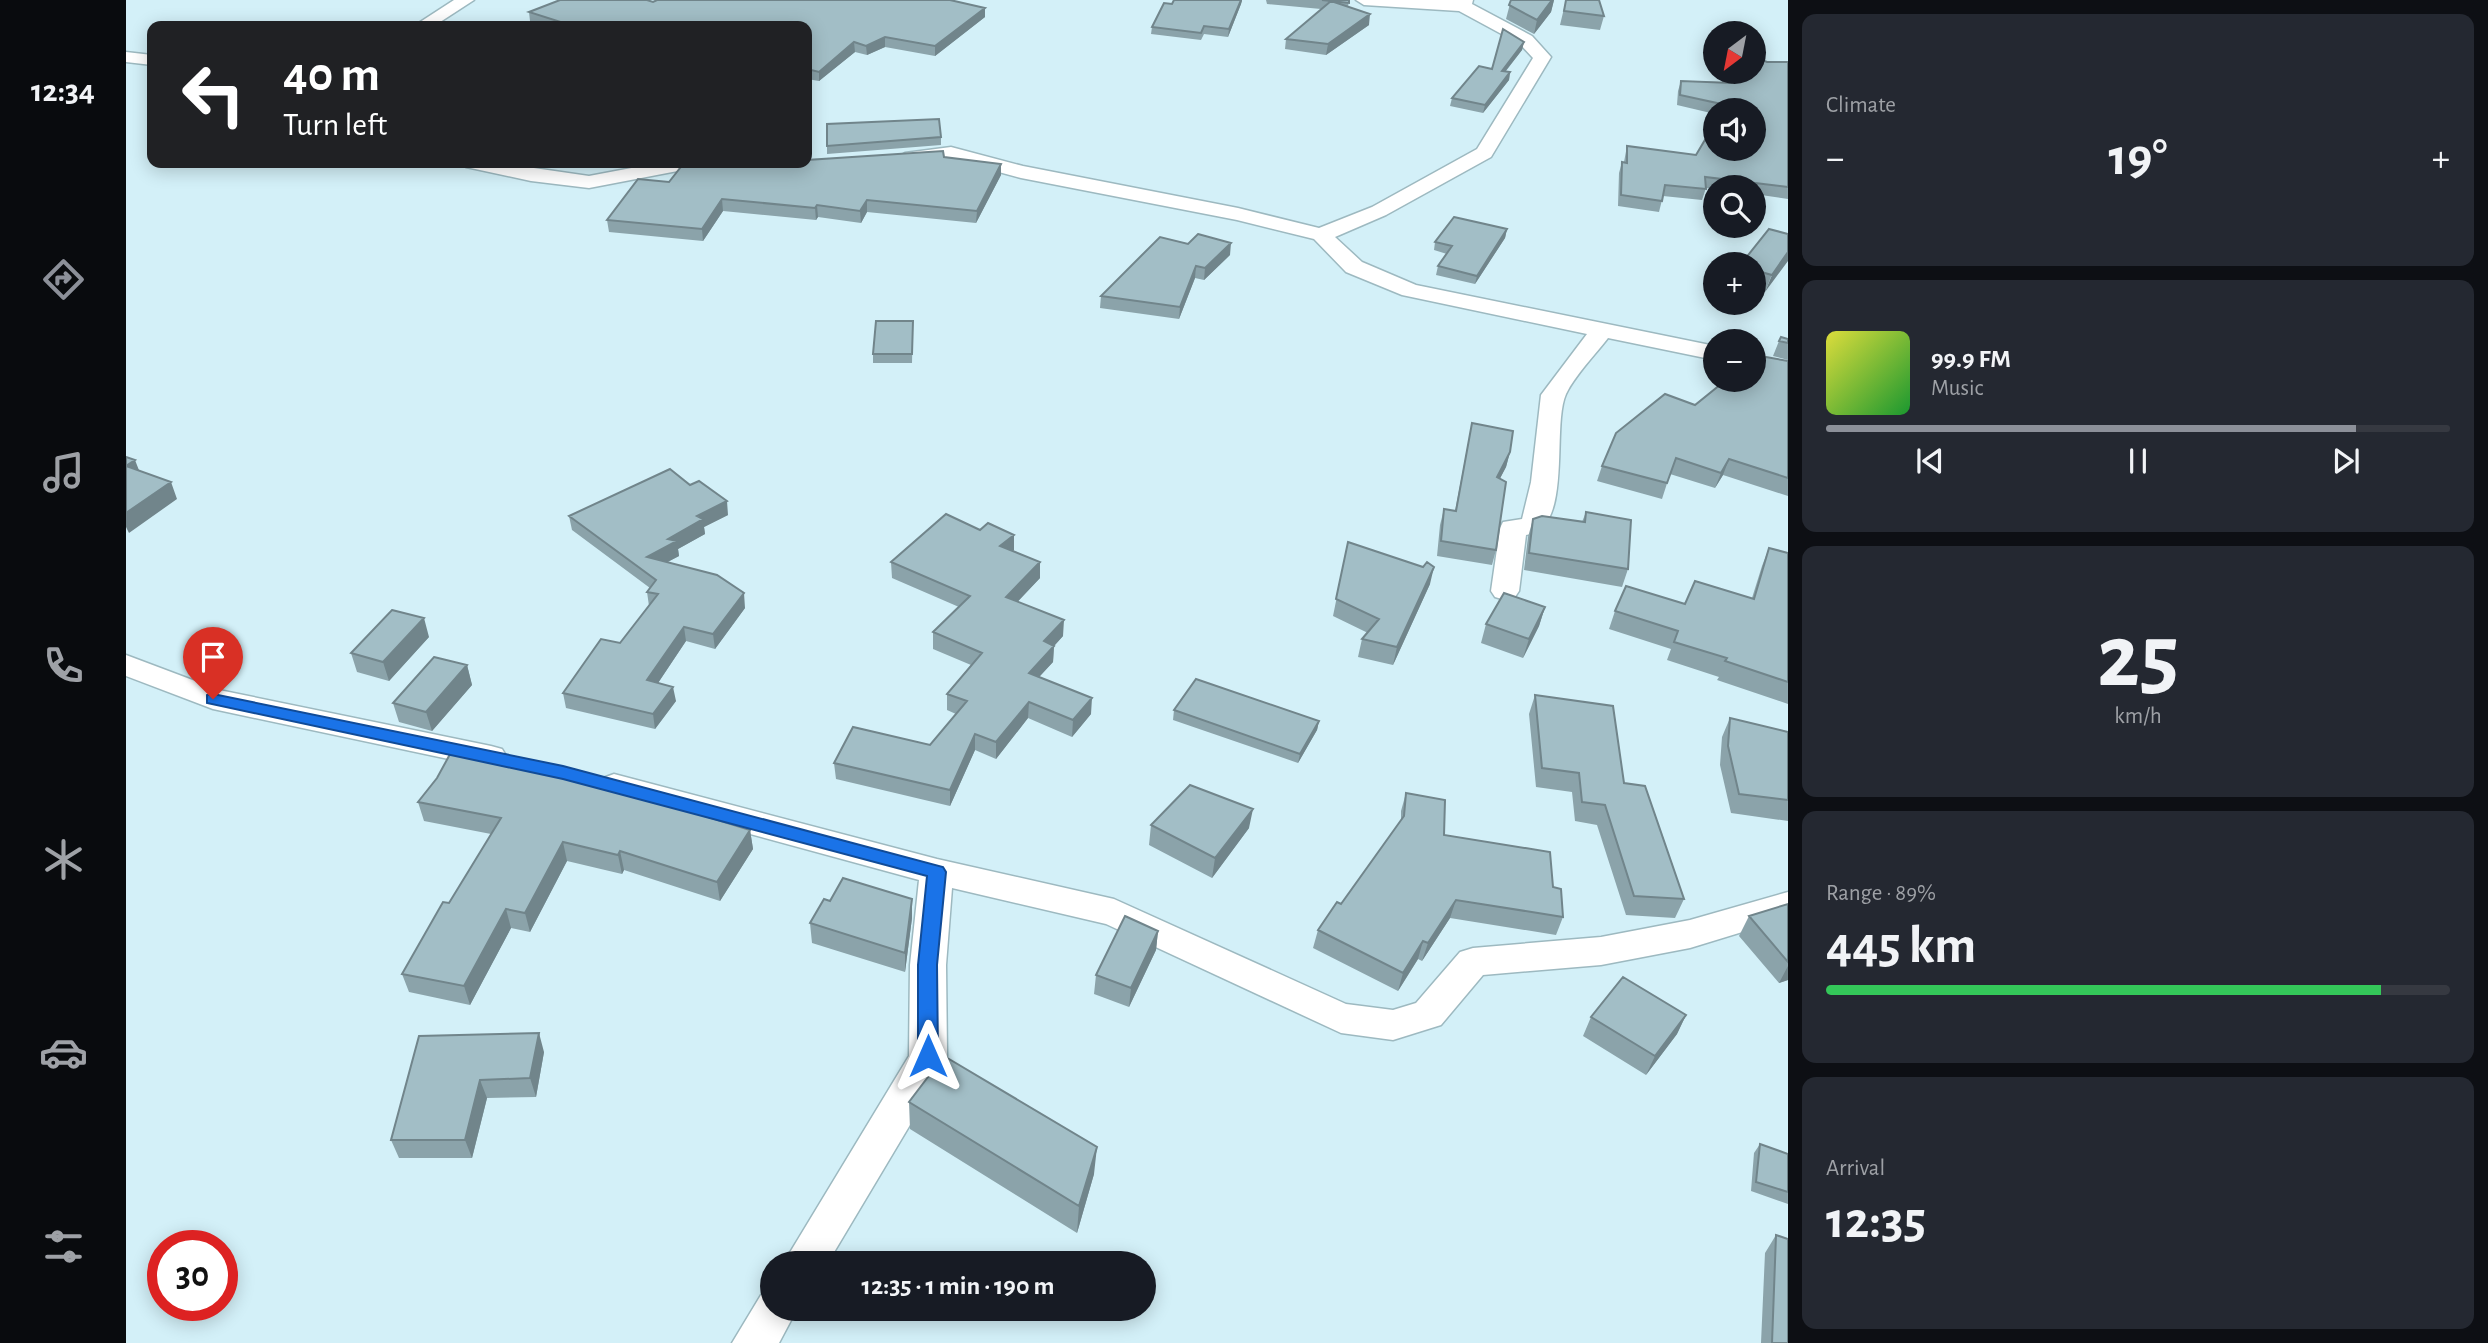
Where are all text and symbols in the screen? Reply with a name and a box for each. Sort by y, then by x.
north arrow [1703,21,1766,84]
map controls [1703,21,1766,392]
icon: left [168,49,259,140]
text: 40 m [283,51,380,100]
text: 12:34 [31,75,95,107]
text: Climate [1826,94,1896,117]
button: sound [1703,98,1766,161]
text: Turn left [283,109,387,141]
text: 19° [2108,132,2168,184]
text: − [1826,140,1844,178]
text: + [2432,140,2450,178]
button: search [1703,175,1766,238]
button: + [1703,252,1766,315]
icon: directions [39,255,88,304]
button: − [1703,329,1766,392]
text: 99.9 FM [1931,346,2011,372]
text: Music [1931,377,1983,400]
icon: previous [1911,442,1949,480]
icon: pause [2119,442,2157,480]
icon: next [2327,442,2365,480]
icon: music [39,448,88,497]
text: 25 [2097,612,2179,703]
pin [183,627,243,699]
icon: arrive [194,638,232,676]
icon: phone [39,641,88,690]
text: km/h [2114,705,2162,728]
icon: climate [39,835,88,884]
text: Range · 89% [1826,882,1936,905]
text: 445 km [1826,920,1976,972]
position arrow [891,1019,965,1093]
icon: car [39,1028,88,1077]
text: Arrival [1826,1157,1885,1180]
text: 12:35 [1826,1195,1926,1247]
icon: filters [39,1222,88,1271]
speed limit sign: 30 [147,1230,238,1321]
text: 12:35 · 1 min · 190 m [862,1273,1054,1299]

